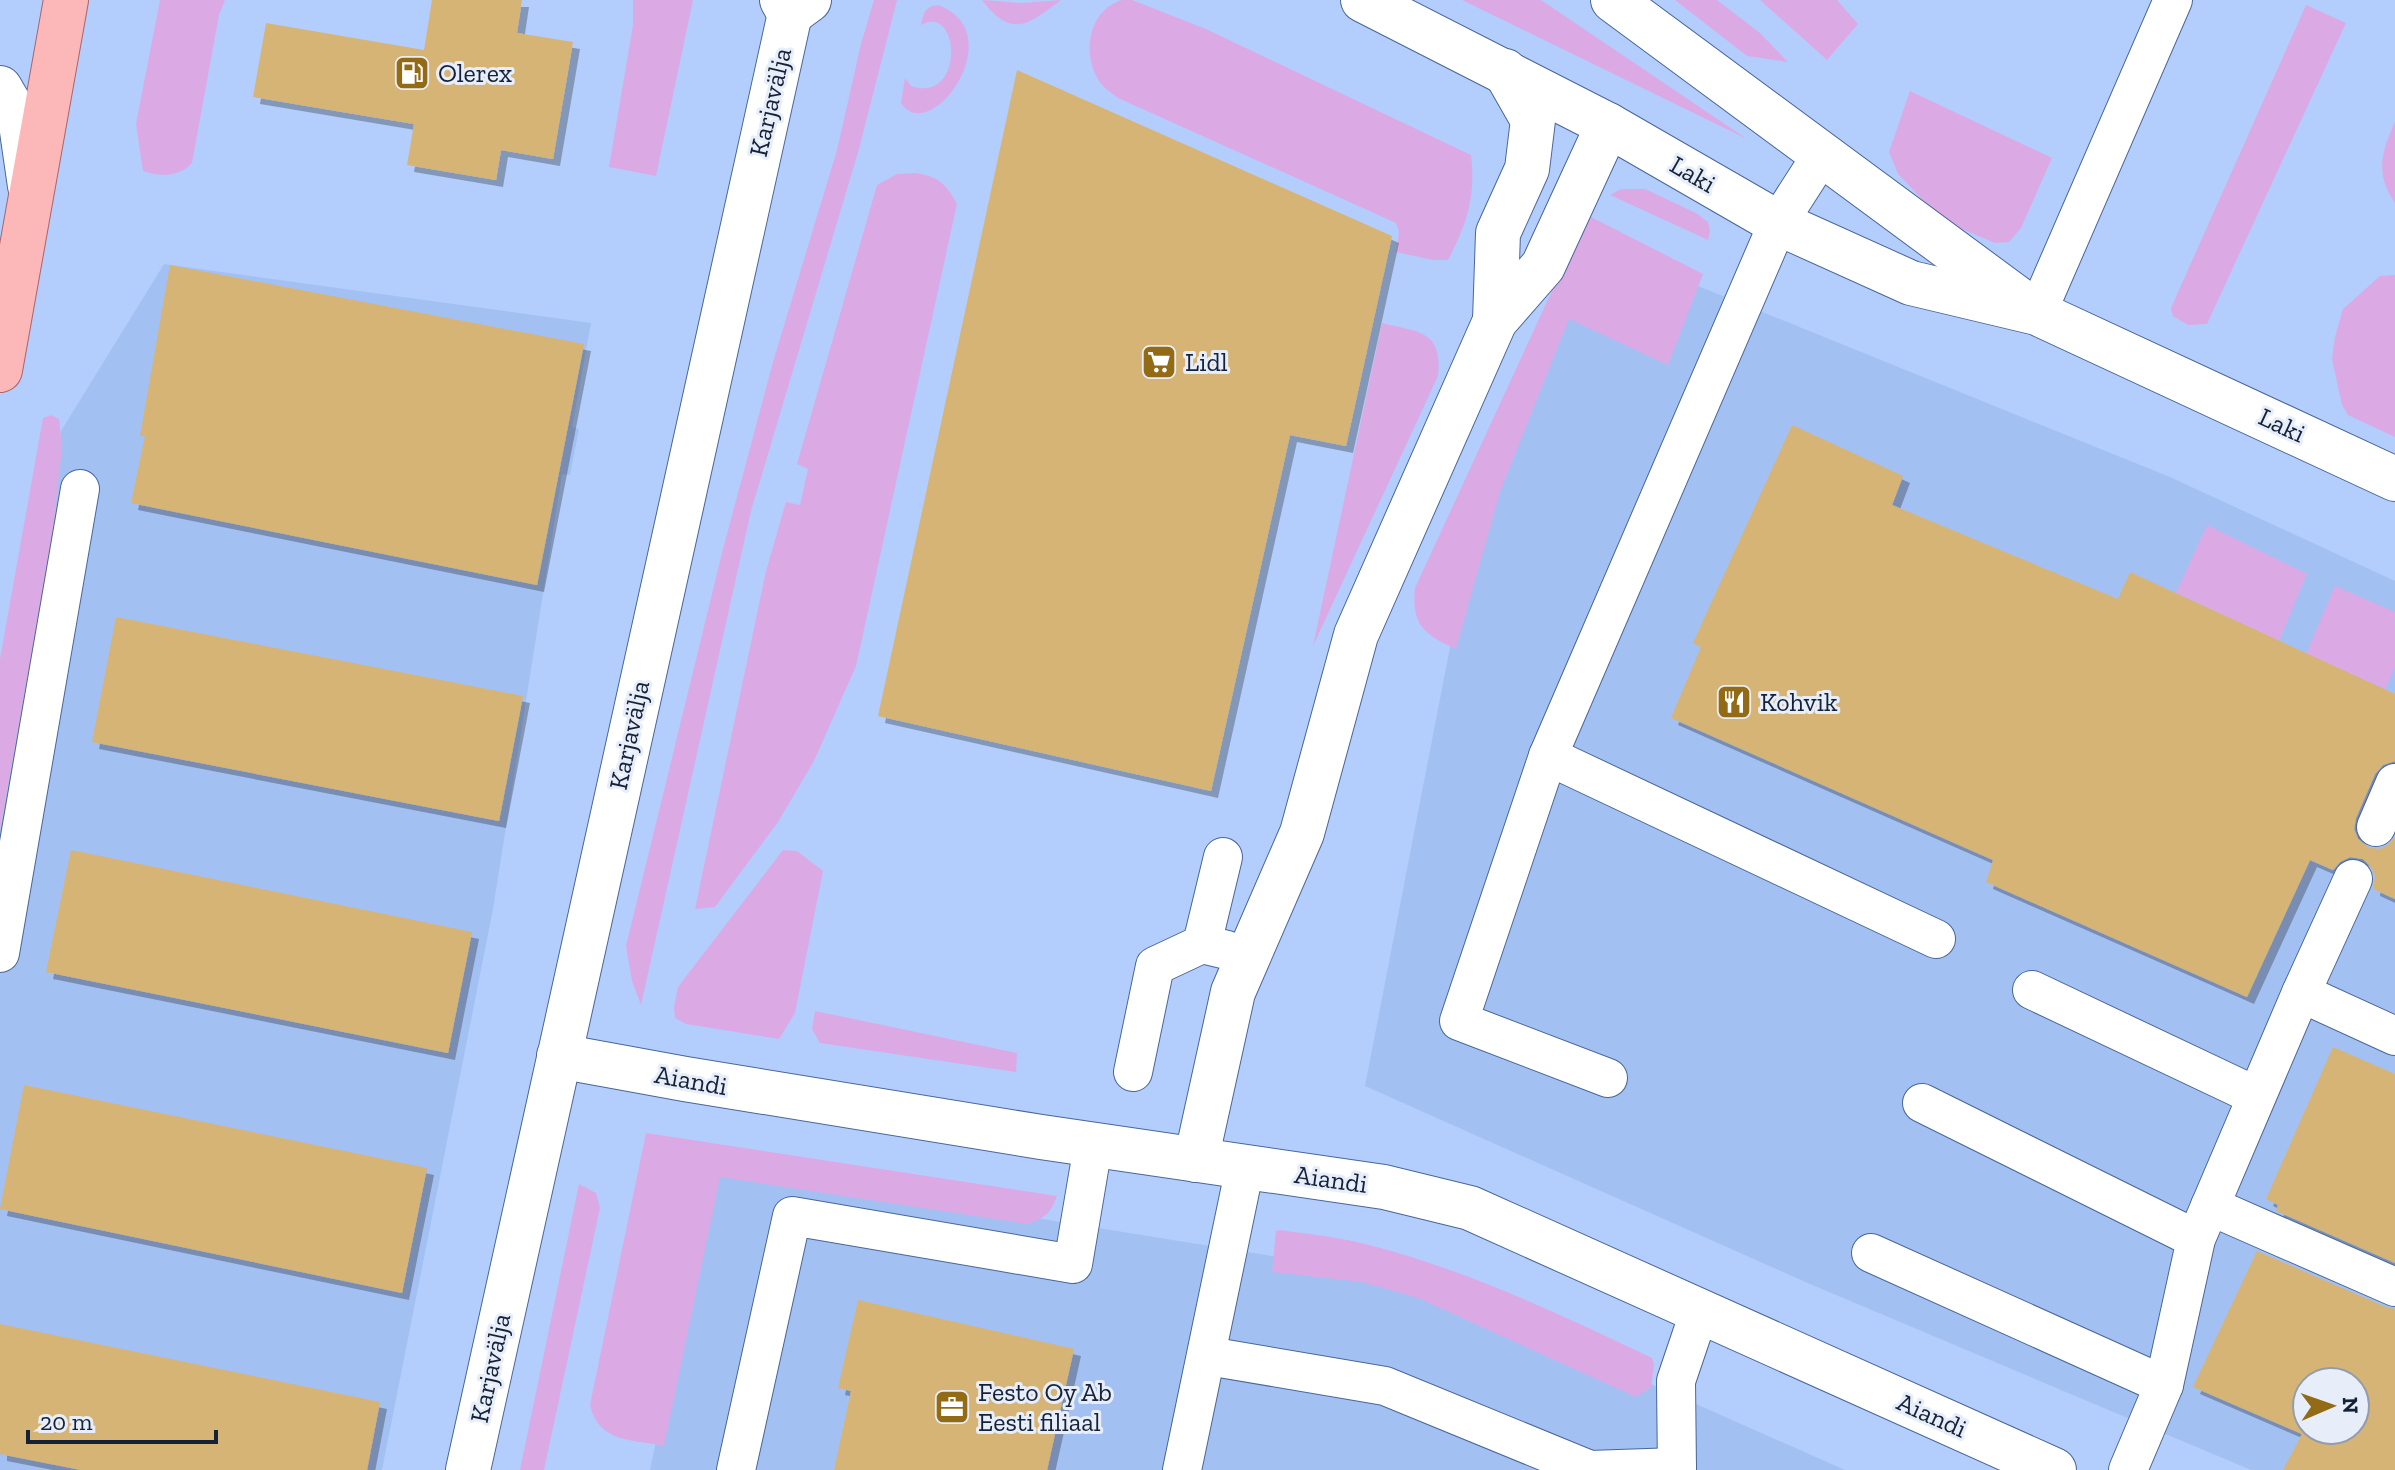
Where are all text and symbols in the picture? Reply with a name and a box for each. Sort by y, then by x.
street label: Karjavälja [742,44,798,159]
fuel station icon: Olerex [393,54,431,92]
place label: Olerex [438,57,512,89]
street label: Laki [1664,148,1722,200]
supermarket icon: Lidl [1140,343,1178,381]
place label: Lidl [1185,346,1228,378]
street label: Laki [2254,400,2310,450]
street label: Karjavälja [602,677,656,792]
restaurant icon: Kohvik [1715,683,1753,721]
place label: Kohvik [1760,686,1838,718]
street label: Aiandi [652,1058,730,1102]
street label: Aiandi [1293,1158,1369,1200]
street label: Karjavälja [463,1310,517,1425]
north arrow [2291,1366,2371,1446]
place label: Festo Oy Ab Eesti filiaal [978,1376,1112,1438]
street label: Aiandi [1892,1386,1972,1444]
office icon: Festo Oy Ab Eesti filiaal [933,1388,971,1426]
scale bar [28,1394,216,1444]
text: N [2337,1396,2364,1414]
text: 20 m [40,1407,93,1436]

